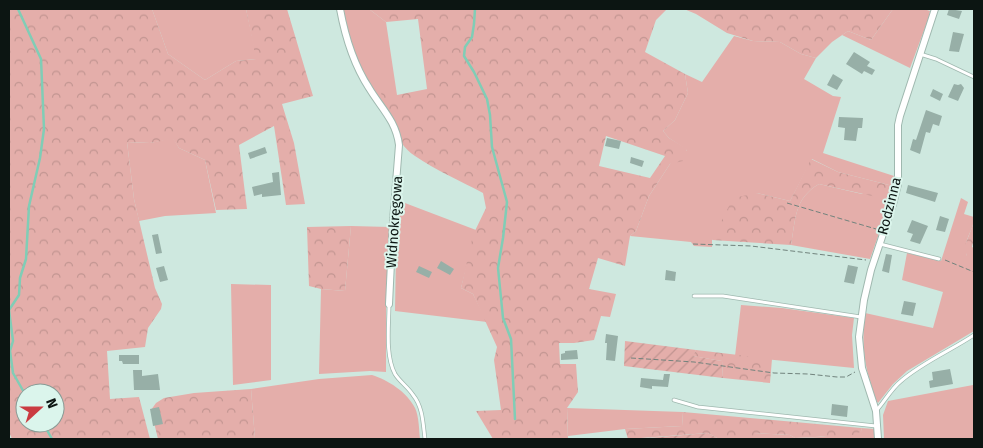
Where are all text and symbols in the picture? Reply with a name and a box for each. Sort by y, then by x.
street label: Widnokręgowa [383,175,406,269]
street label: Rodzinna [874,175,905,237]
north arrow [15,383,65,433]
text: N [42,396,61,411]

